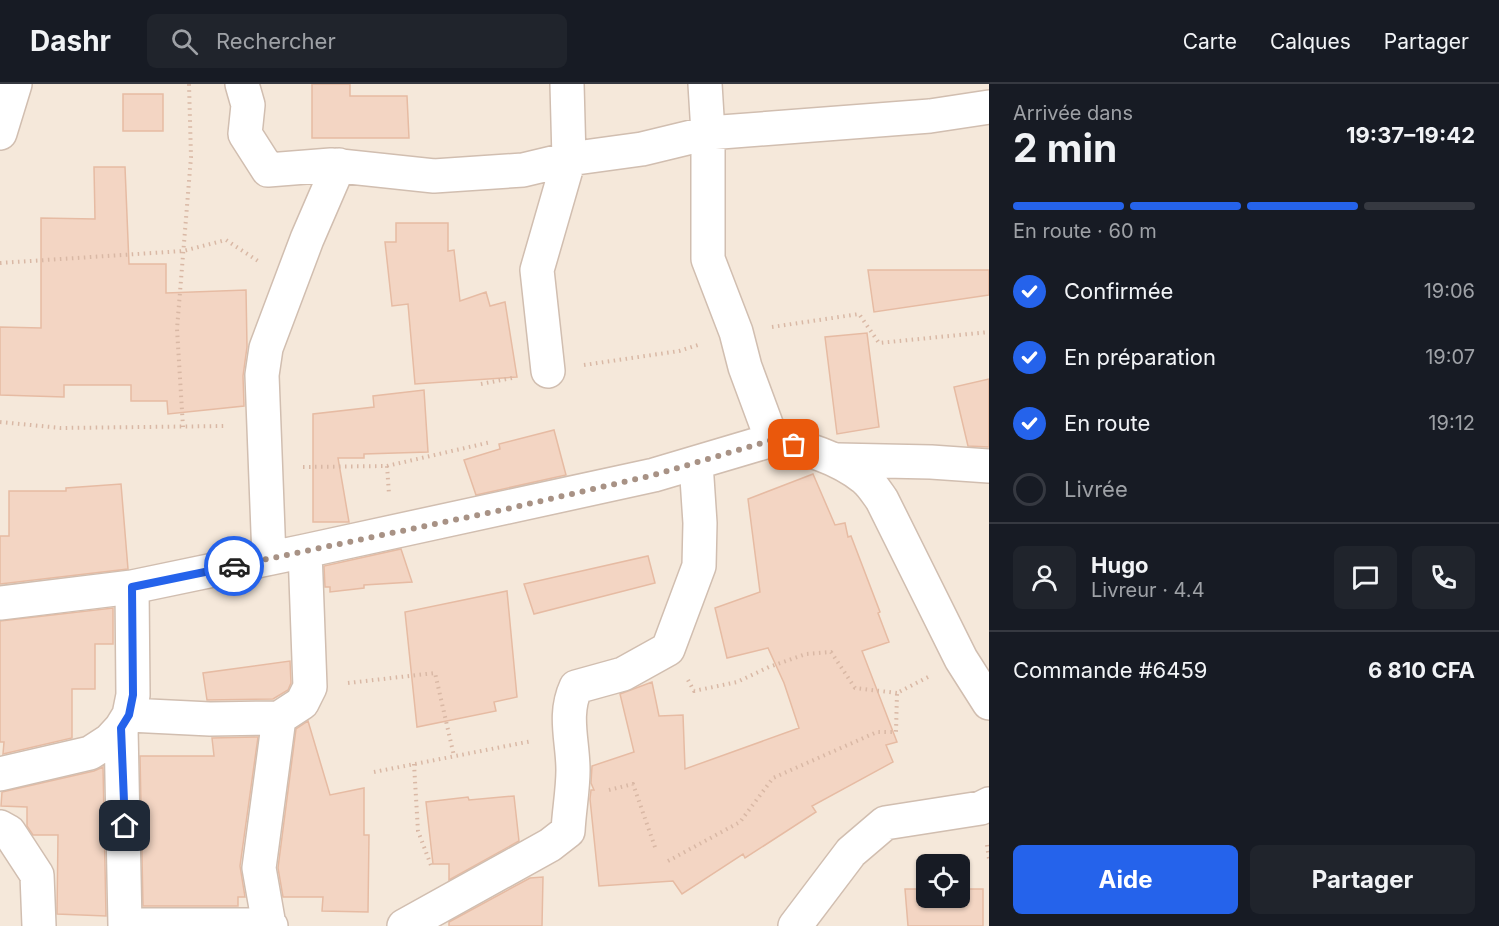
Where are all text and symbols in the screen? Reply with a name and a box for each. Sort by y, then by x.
search box [147,14,567,68]
text: Dashr [30,24,111,58]
icon: search [168,25,201,58]
text: Rechercher [216,28,336,54]
text: Carte [1183,29,1237,54]
text: Calques [1270,29,1351,54]
text: Partager [1384,29,1469,54]
text: Arrivée dans [1013,101,1133,125]
text: 19:37–19:42 [1346,122,1475,148]
text: 2 min [1013,124,1117,171]
text: En route · 60 m [1013,219,1157,243]
icon: check [1013,275,1046,308]
text: Confirmée [1064,278,1173,304]
text: 19:06 [1424,279,1475,303]
icon: check [1013,341,1046,374]
text: En préparation [1064,344,1216,370]
text: 19:07 [1425,345,1475,369]
icon: check [1013,407,1046,440]
text: En route [1064,410,1150,436]
text: 19:12 [1428,411,1475,435]
pin [768,419,819,470]
icon: bag [777,428,810,461]
text: Livrée [1064,476,1128,502]
courier [204,536,264,596]
button: person [1013,546,1076,609]
button: chat [1334,546,1397,609]
button: phone [1412,546,1475,609]
icon: car [218,550,251,583]
text: Hugo [1091,552,1149,578]
text: Livreur · 4.4 [1091,578,1205,602]
text: Commande #6459 [1013,657,1207,683]
text: 6 810 CFA [1368,657,1475,683]
pin [99,800,150,851]
icon: home [108,809,141,842]
button: Aide [1013,845,1238,914]
button: Partager [1250,845,1475,914]
map controls [916,854,970,908]
button: locate [916,854,970,908]

